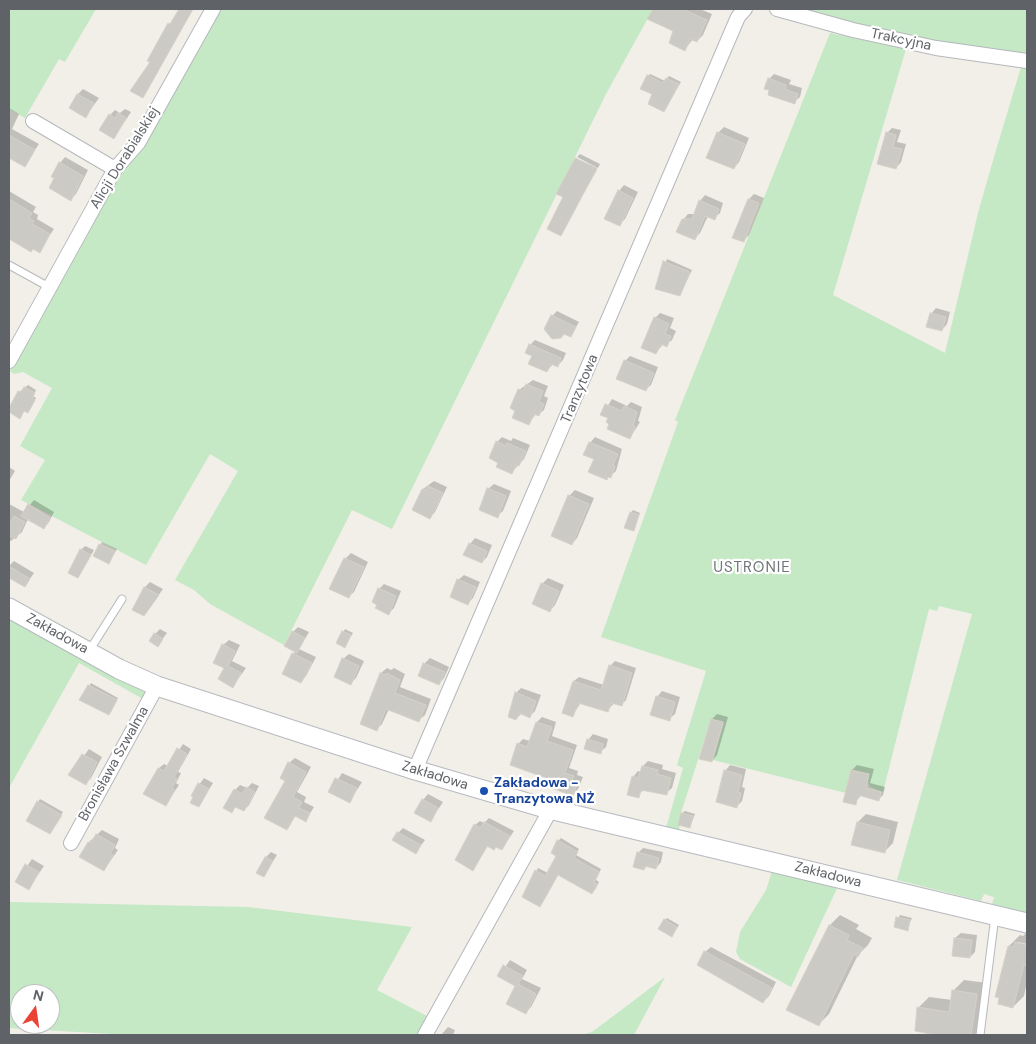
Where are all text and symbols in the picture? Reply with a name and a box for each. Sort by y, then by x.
street label: Trakcyjna [869,25,933,55]
street label: Alicji Dorabialskiej [87,104,163,212]
street label: Tranzytowa [558,352,602,426]
district label: USTRONIE [712,559,792,577]
street label: Zakładowa [23,610,91,658]
street label: Bronisława Szwalma [75,704,153,824]
street label: Zakładowa [400,758,470,794]
place label: Zakładowa - Tranzytowa NŻ [494,775,595,808]
marker: Zakładowa - Tranzytowa NŻ [478,785,490,797]
street label: Zakładowa [793,859,863,891]
north arrow [10,984,60,1034]
text: N [31,985,46,1005]

